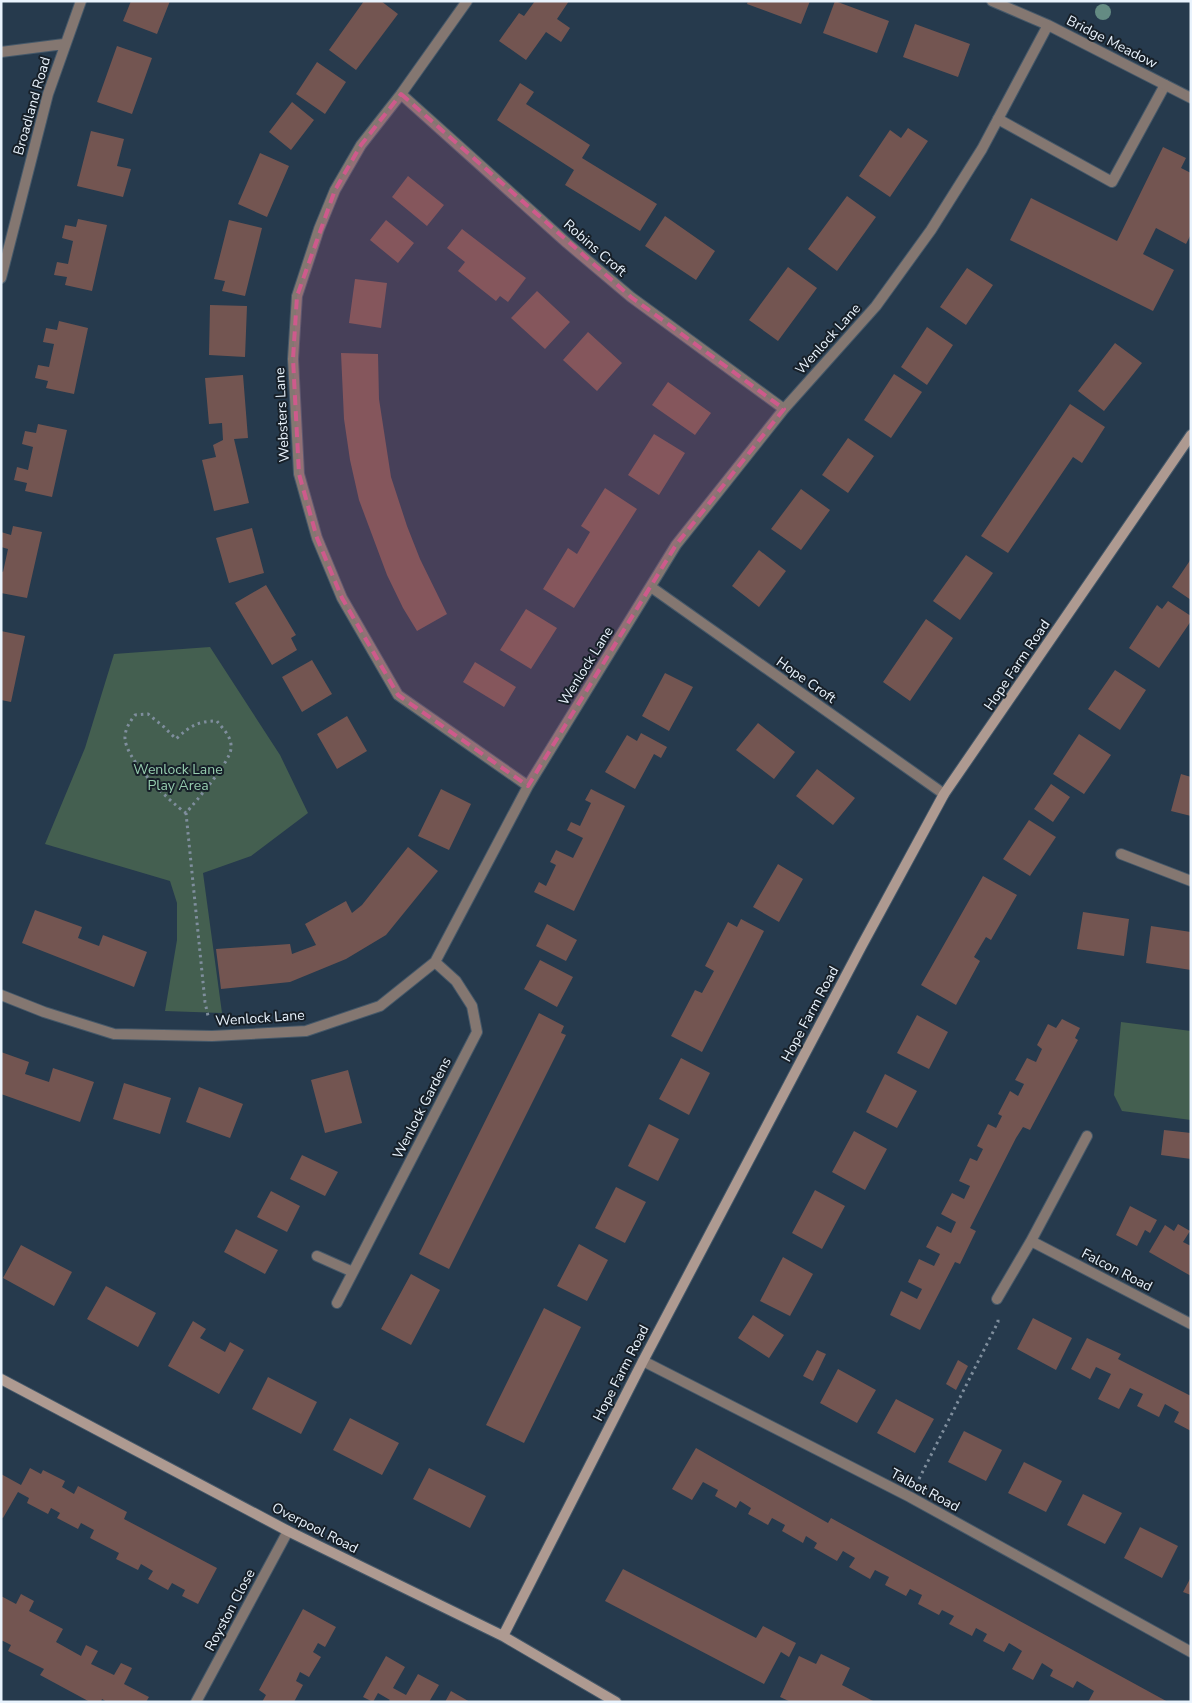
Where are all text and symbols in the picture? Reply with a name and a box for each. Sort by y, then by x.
street label: Bridge Meadow [1063,11,1161,73]
street label: Broadland Road [9,55,55,157]
street label: Robins Croft [559,215,631,281]
street label: Wenlock Lane [791,299,865,379]
street label: Websters Lane [270,367,294,463]
street label: Hope Farm Road [980,616,1054,714]
street label: Wenlock Lane [554,623,618,709]
street label: Hope Croft [772,652,840,708]
park label: Wenlock Lane Play Area [133,760,223,795]
street label: Hope Farm Road [777,963,843,1065]
street label: Wenlock Lane [215,1005,305,1031]
street label: Wenlock Gardens [388,1054,456,1162]
street label: Falcon Road [1078,1244,1156,1296]
street label: Hope Farm Road [589,1322,653,1424]
street label: Talbot Road [887,1464,963,1516]
street label: Overpool Road [269,1498,361,1558]
street label: Royston Close [200,1566,260,1654]

